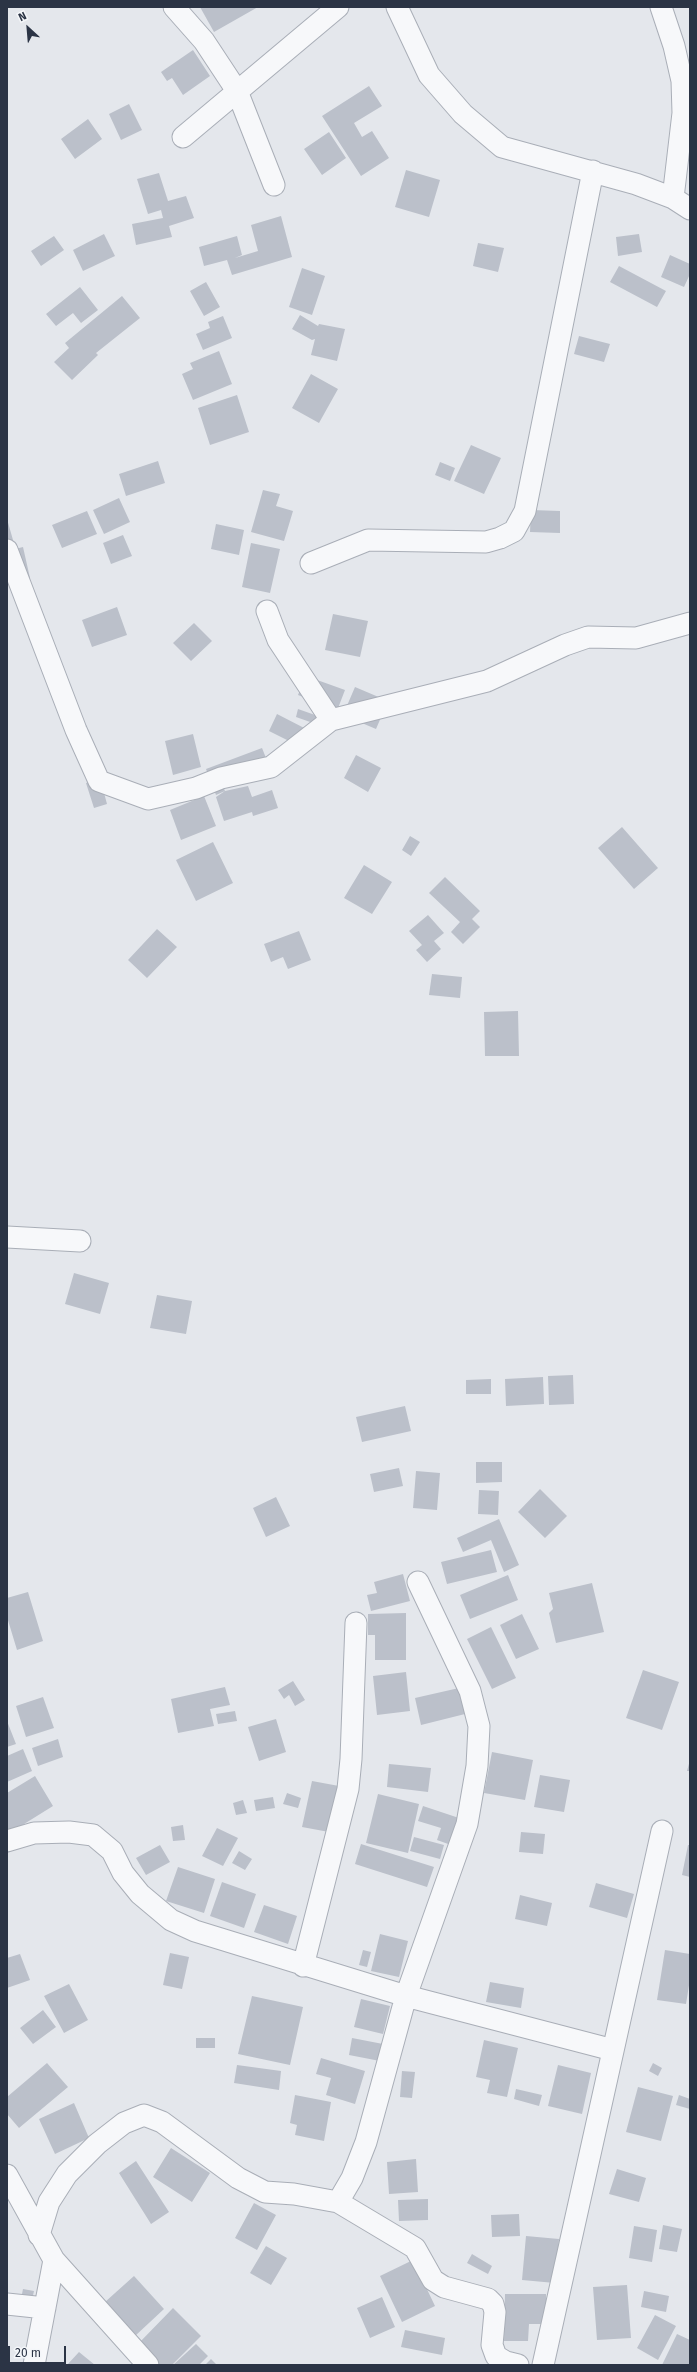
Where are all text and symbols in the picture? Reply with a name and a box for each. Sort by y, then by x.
north arrow [8,8,48,48]
text: N [16,9,29,24]
scale bar [10,2338,68,2364]
text: 20 m [15,2346,41,2360]

